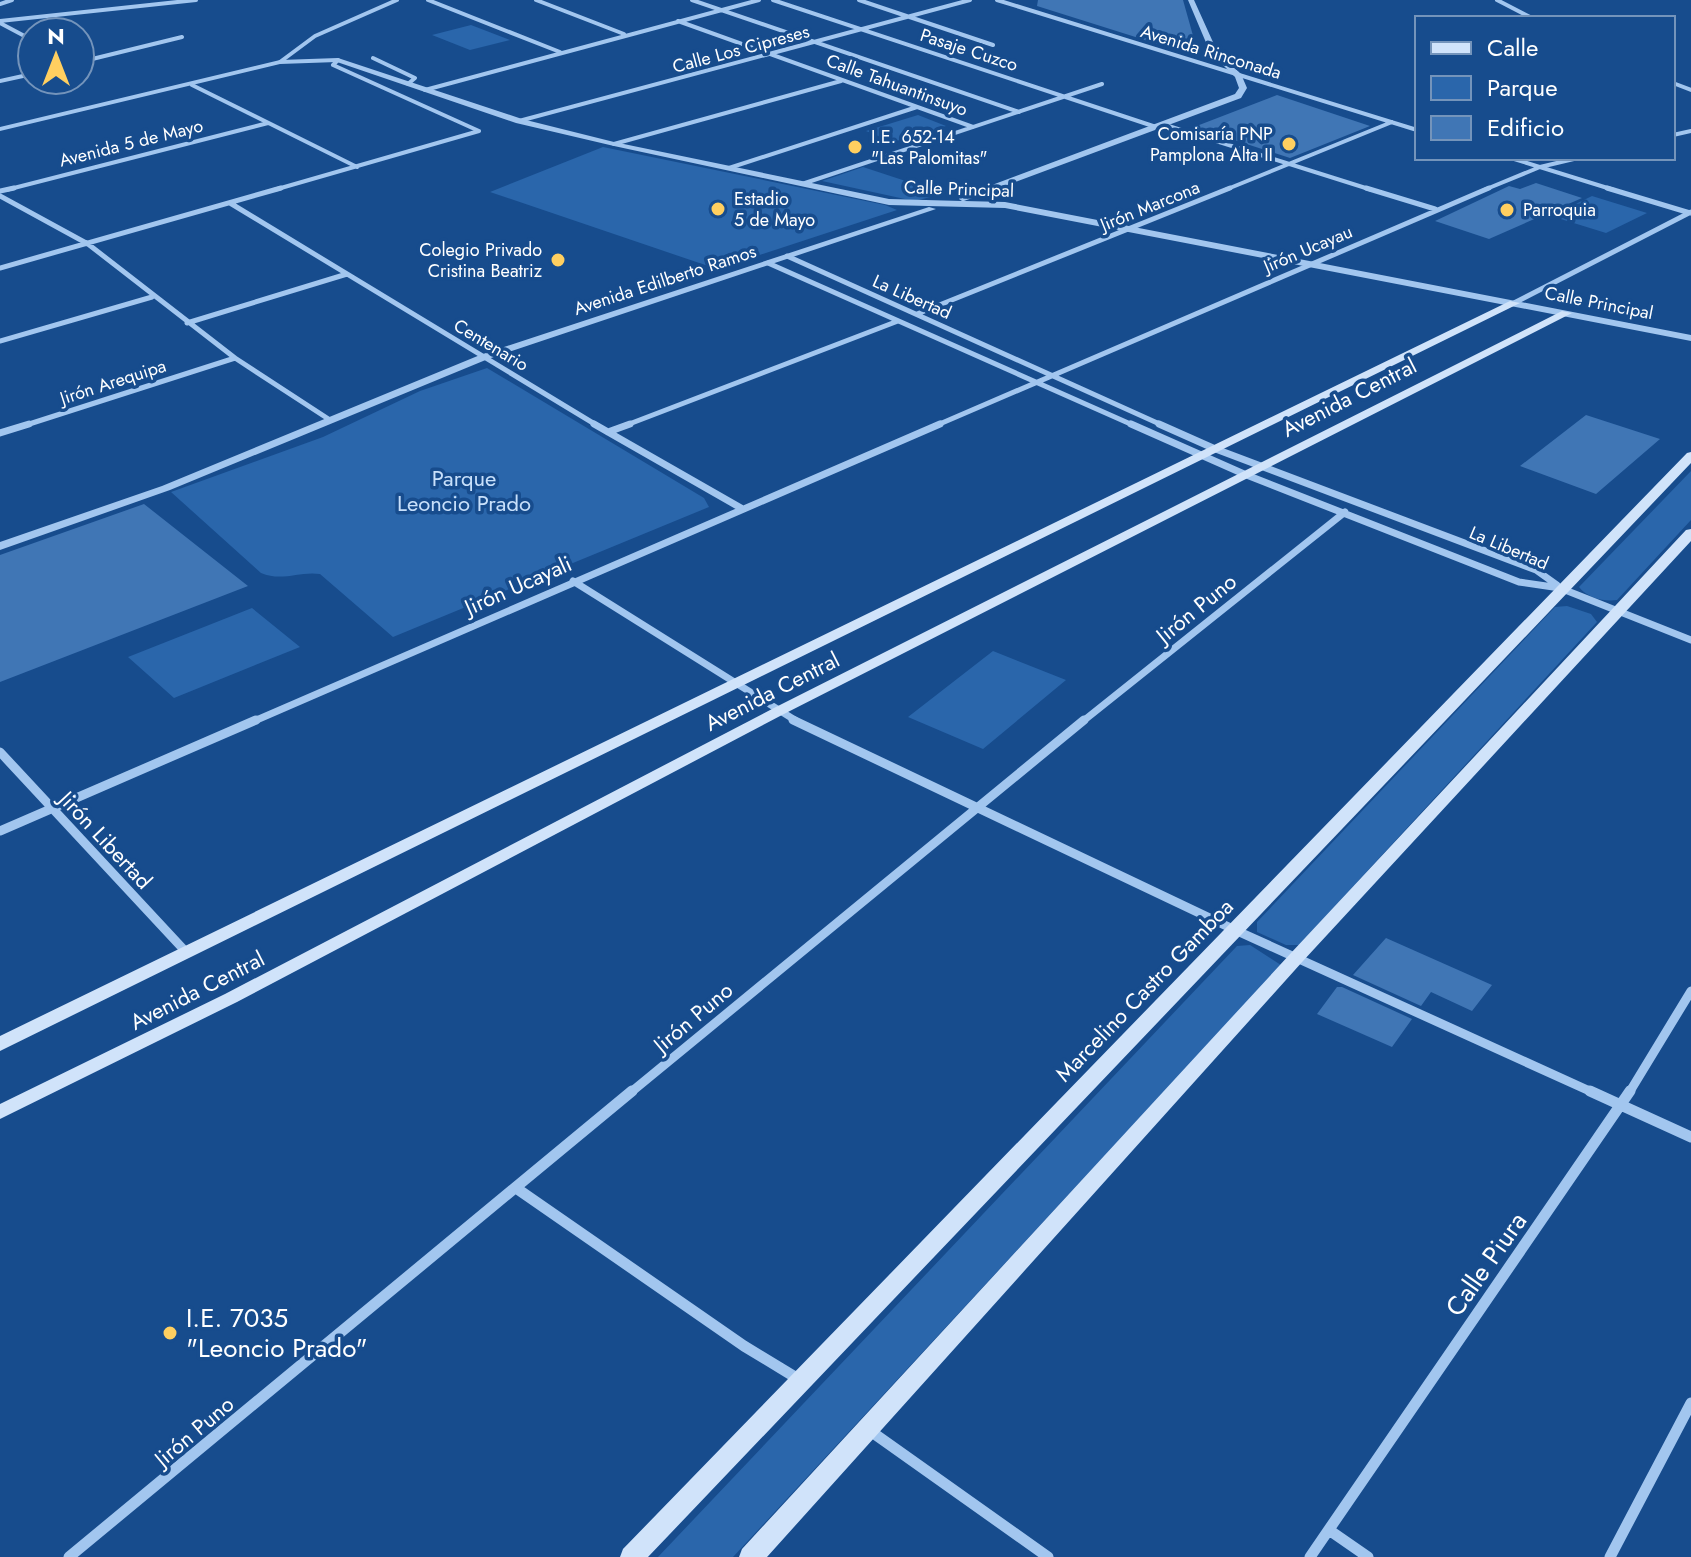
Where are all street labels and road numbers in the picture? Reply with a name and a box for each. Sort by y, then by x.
street label: Calle Los Cipreses [670,18,812,80]
street label: Avenida Rinconada [1137,18,1285,86]
street label: Pasaje Cuzco [917,22,1021,78]
street label: Calle Tahuantinsuyo [823,47,972,123]
street label: Avenida 5 de Mayo [56,113,206,173]
street label: Calle Principal [904,174,1014,204]
street label: Jirón Marcona [1094,174,1204,239]
street label: Jirón Ucayau [1258,219,1356,280]
street label: Avenida Edilberto Ramos [570,238,760,322]
street label: La Libertad [868,268,956,326]
street label: Calle Principal [1542,280,1656,326]
street label: Centenario [449,312,534,378]
street label: Avenida Central [1276,349,1422,445]
street label: Jirón Arequipa [55,353,169,412]
street label: La Libertad [1465,520,1553,576]
street label: Jirón Ucayali [457,547,577,624]
street label: Jirón Puno [1147,566,1243,652]
street label: Avenida Central [699,643,845,739]
street label: Jirón Libertad [50,782,160,896]
street label: Marcelino Castro Gamboa [1048,891,1240,1089]
street label: Avenida Central [124,942,270,1038]
street label: Jirón Puno [644,974,740,1062]
street label: Calle Piura [1436,1204,1536,1324]
street label: Jirón Puno [145,1388,241,1476]

